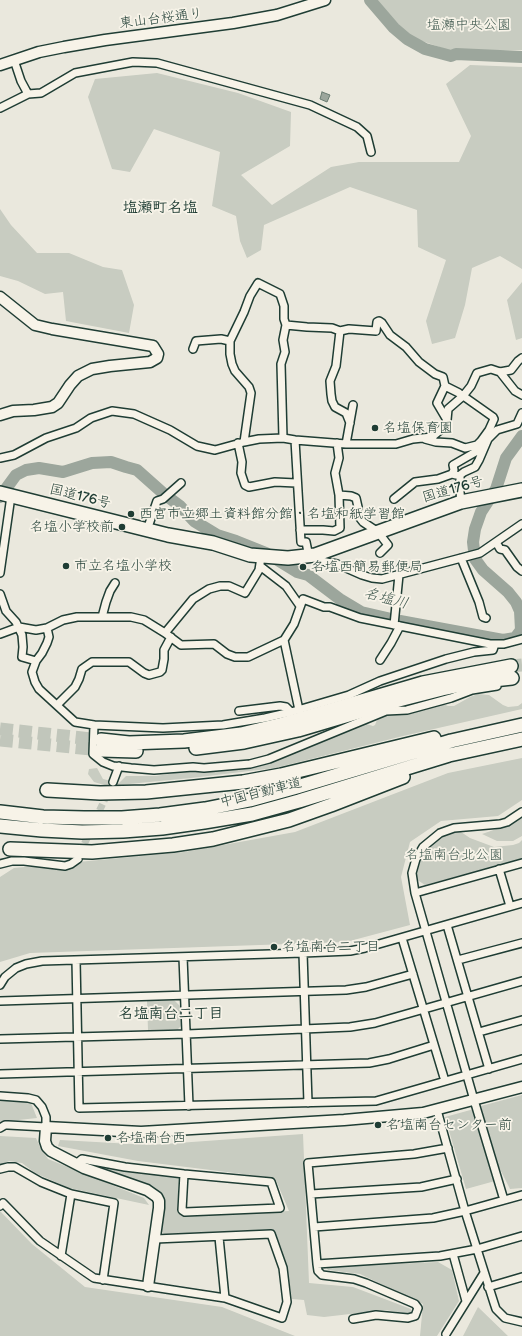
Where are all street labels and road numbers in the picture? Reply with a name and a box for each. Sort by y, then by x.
street label: 東山台桜通り [118,6,204,32]
street label: 国道176号 [420,473,486,507]
street label: 国道176号 [47,481,113,513]
street label: 中国自動車道 [218,775,304,811]

